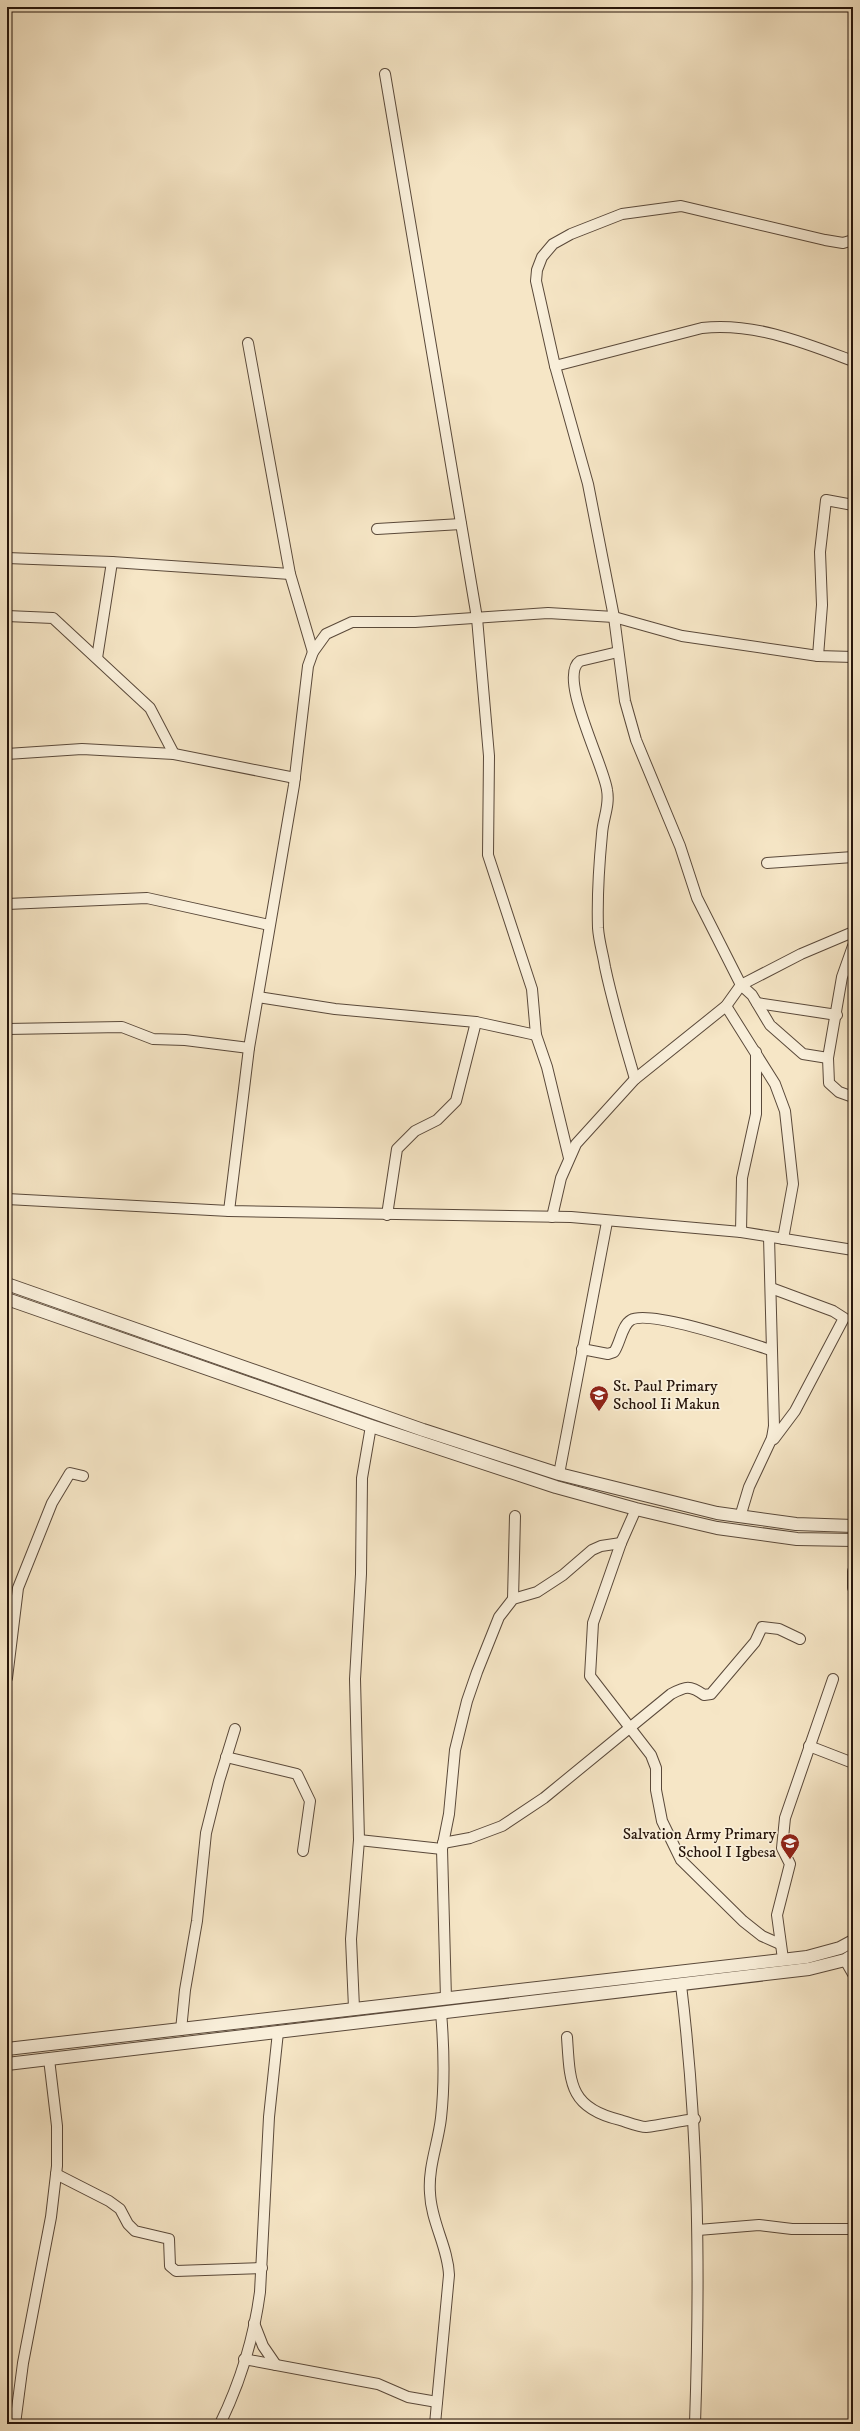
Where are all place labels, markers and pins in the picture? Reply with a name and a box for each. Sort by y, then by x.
place label: St. Paul Primary School Ii Makun [613,1376,721,1414]
school or university icon: St. Paul Primary School Ii Makun [588,1384,610,1412]
place label: Salvation Army Primary School I Igbesa [623,1824,776,1862]
school or university icon: Salvation Army Primary School I Igbesa [779,1832,801,1860]

